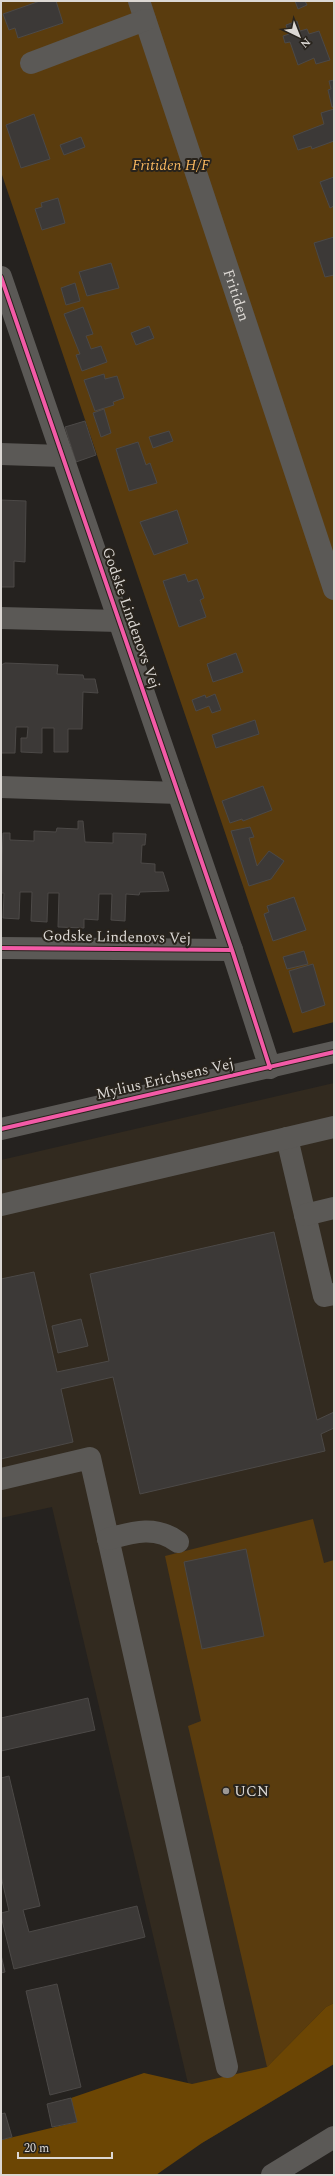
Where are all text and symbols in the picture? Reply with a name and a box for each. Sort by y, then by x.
north arrow [279,16,319,56]
text: N [296,34,315,52]
park label: Fritiden H/F [132,154,210,177]
street label: Fritiden [217,266,256,325]
street label: Godske Lindenovs Vej [96,544,166,692]
street label: Godske Lindenovs Vej [42,924,192,950]
street label: Mylius Erichsens Vej [94,1052,236,1106]
place label: UCN [234,1780,269,1803]
marker: UCN [221,1786,231,1796]
scale bar [18,2134,112,2160]
text: 20 m [24,2139,49,2158]

